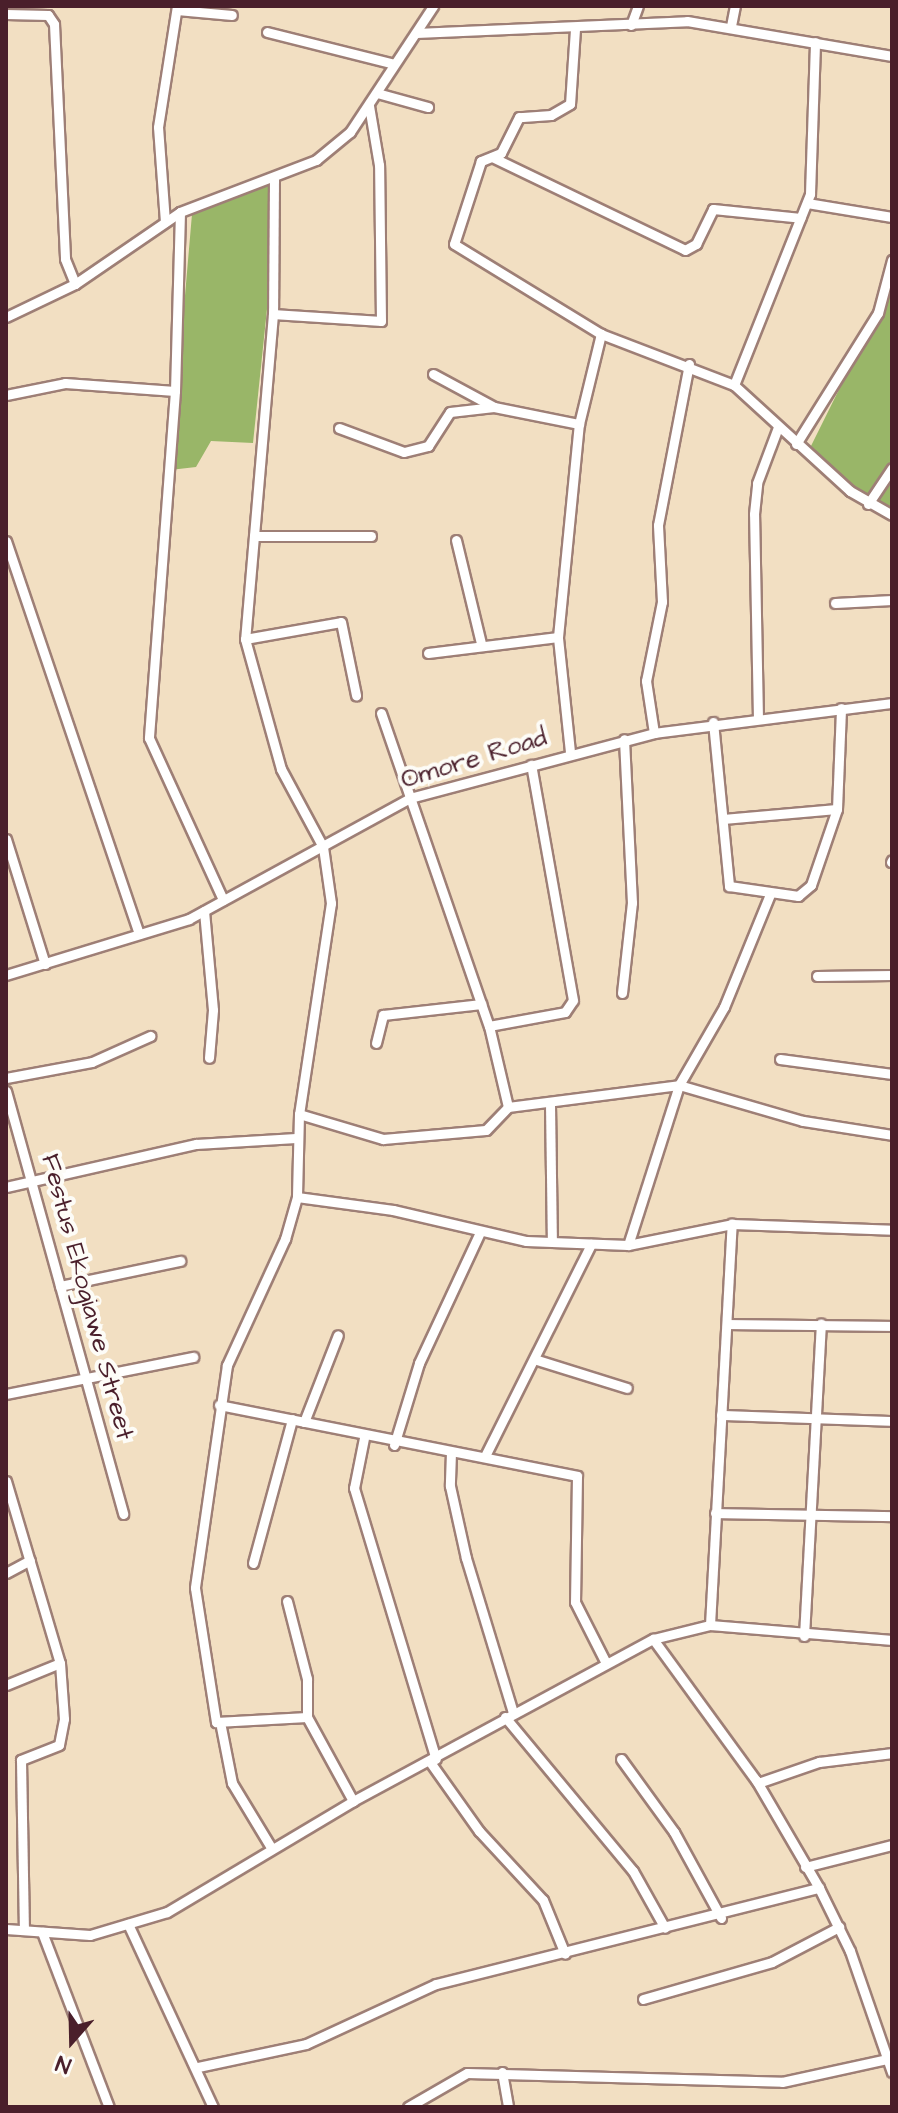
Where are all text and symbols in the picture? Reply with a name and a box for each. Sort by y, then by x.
street label: Omore Road [397,722,551,796]
street label: Festus Ekogiawe Street [34,1151,140,1443]
north arrow [32,2001,112,2081]
text: N [52,2047,75,2081]

